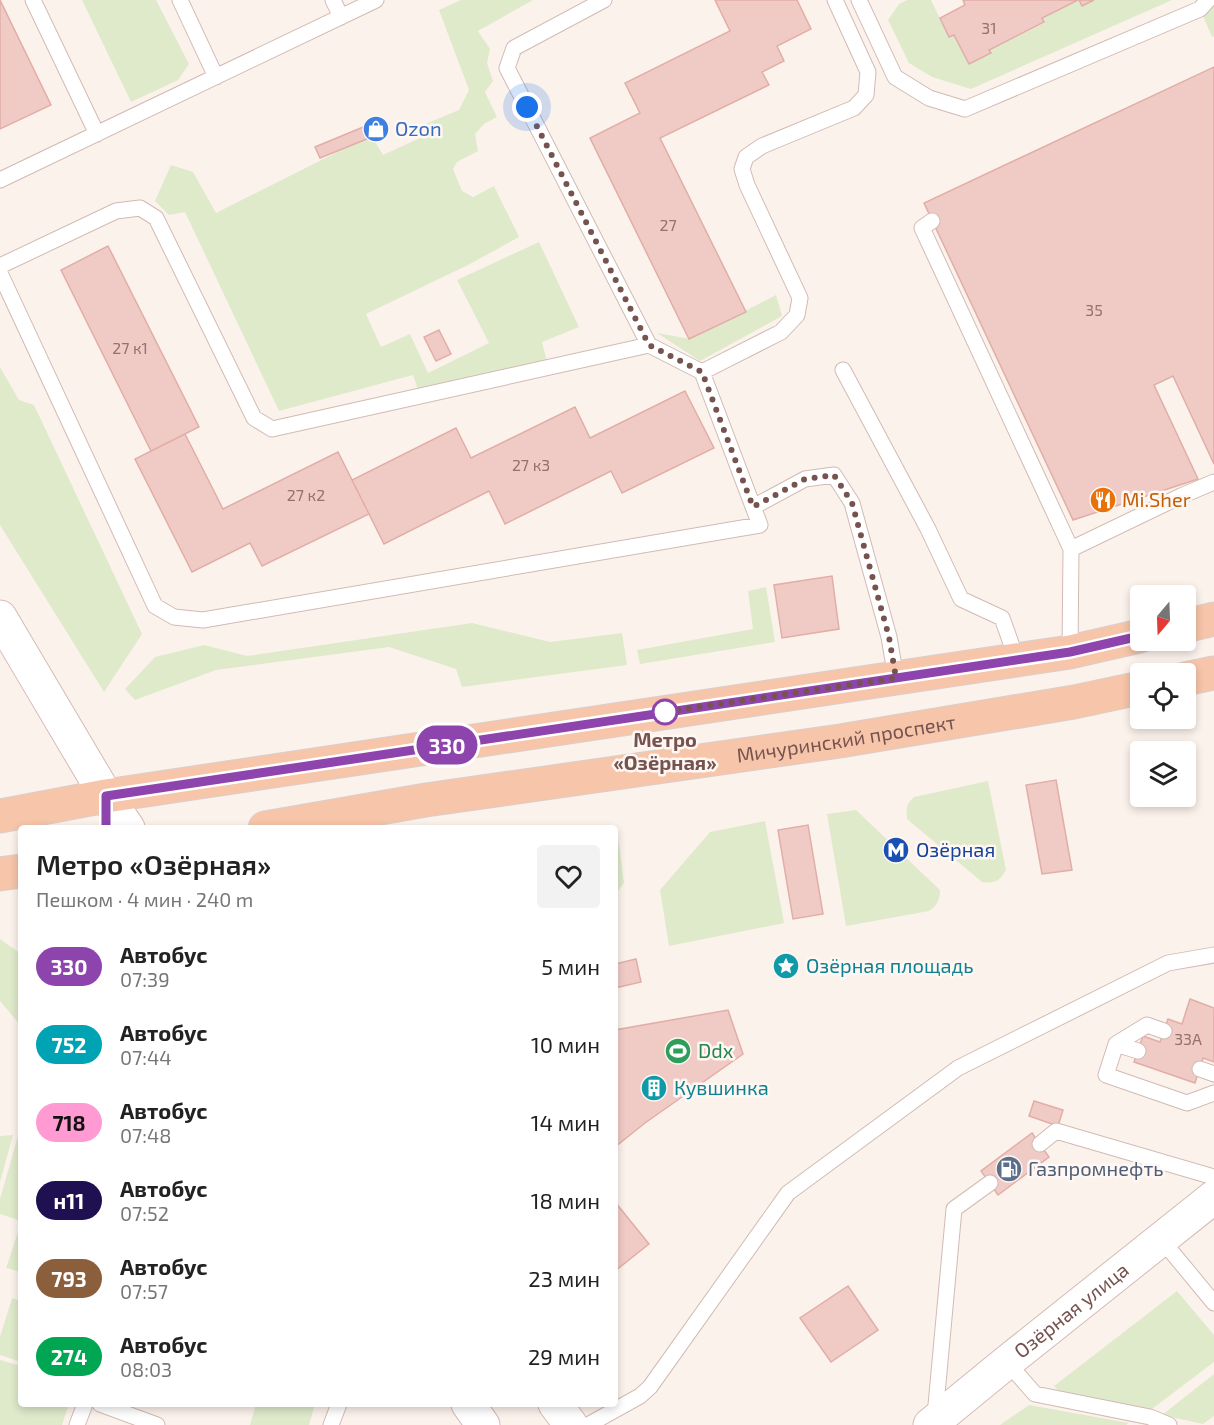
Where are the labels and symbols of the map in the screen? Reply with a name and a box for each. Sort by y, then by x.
house number: 31 [981,18,997,37]
your location [512,92,542,122]
shop icon: Ozon [361,114,391,144]
place label: Ozon [395,116,442,140]
house number: 27 [659,215,677,234]
house number: 35 [1085,300,1103,319]
house number: 27 к1 [112,338,148,357]
house number: 27 к3 [512,455,550,474]
house number: 27 к2 [287,485,325,504]
restaurant icon: Mi.Sher [1088,485,1118,515]
place label: Mi.Sher [1122,487,1191,511]
north arrow [1130,585,1196,651]
marker: Метро «Озёрная» [652,699,678,725]
street label: Мичуринский проспект [735,709,958,767]
line badge: 330 [412,726,482,764]
place label: Метро «Озёрная» [613,727,717,774]
metro station icon: Озёрная [881,835,911,865]
place label: Озёрная [916,837,995,861]
place icon: Озёрная площадь [771,951,801,981]
place label: Озёрная площадь [806,953,974,977]
house number: 33А [1174,1029,1202,1048]
sports icon: Ddx [663,1036,693,1066]
place label: Ddx [698,1038,734,1062]
building icon: Кувшинка [639,1073,669,1103]
place label: Кувшинка [674,1075,769,1100]
fuel station icon: Газпромнефть [994,1154,1024,1184]
place label: Газпромнефть [1028,1156,1164,1180]
street label: Озёрная улица [1009,1257,1133,1363]

